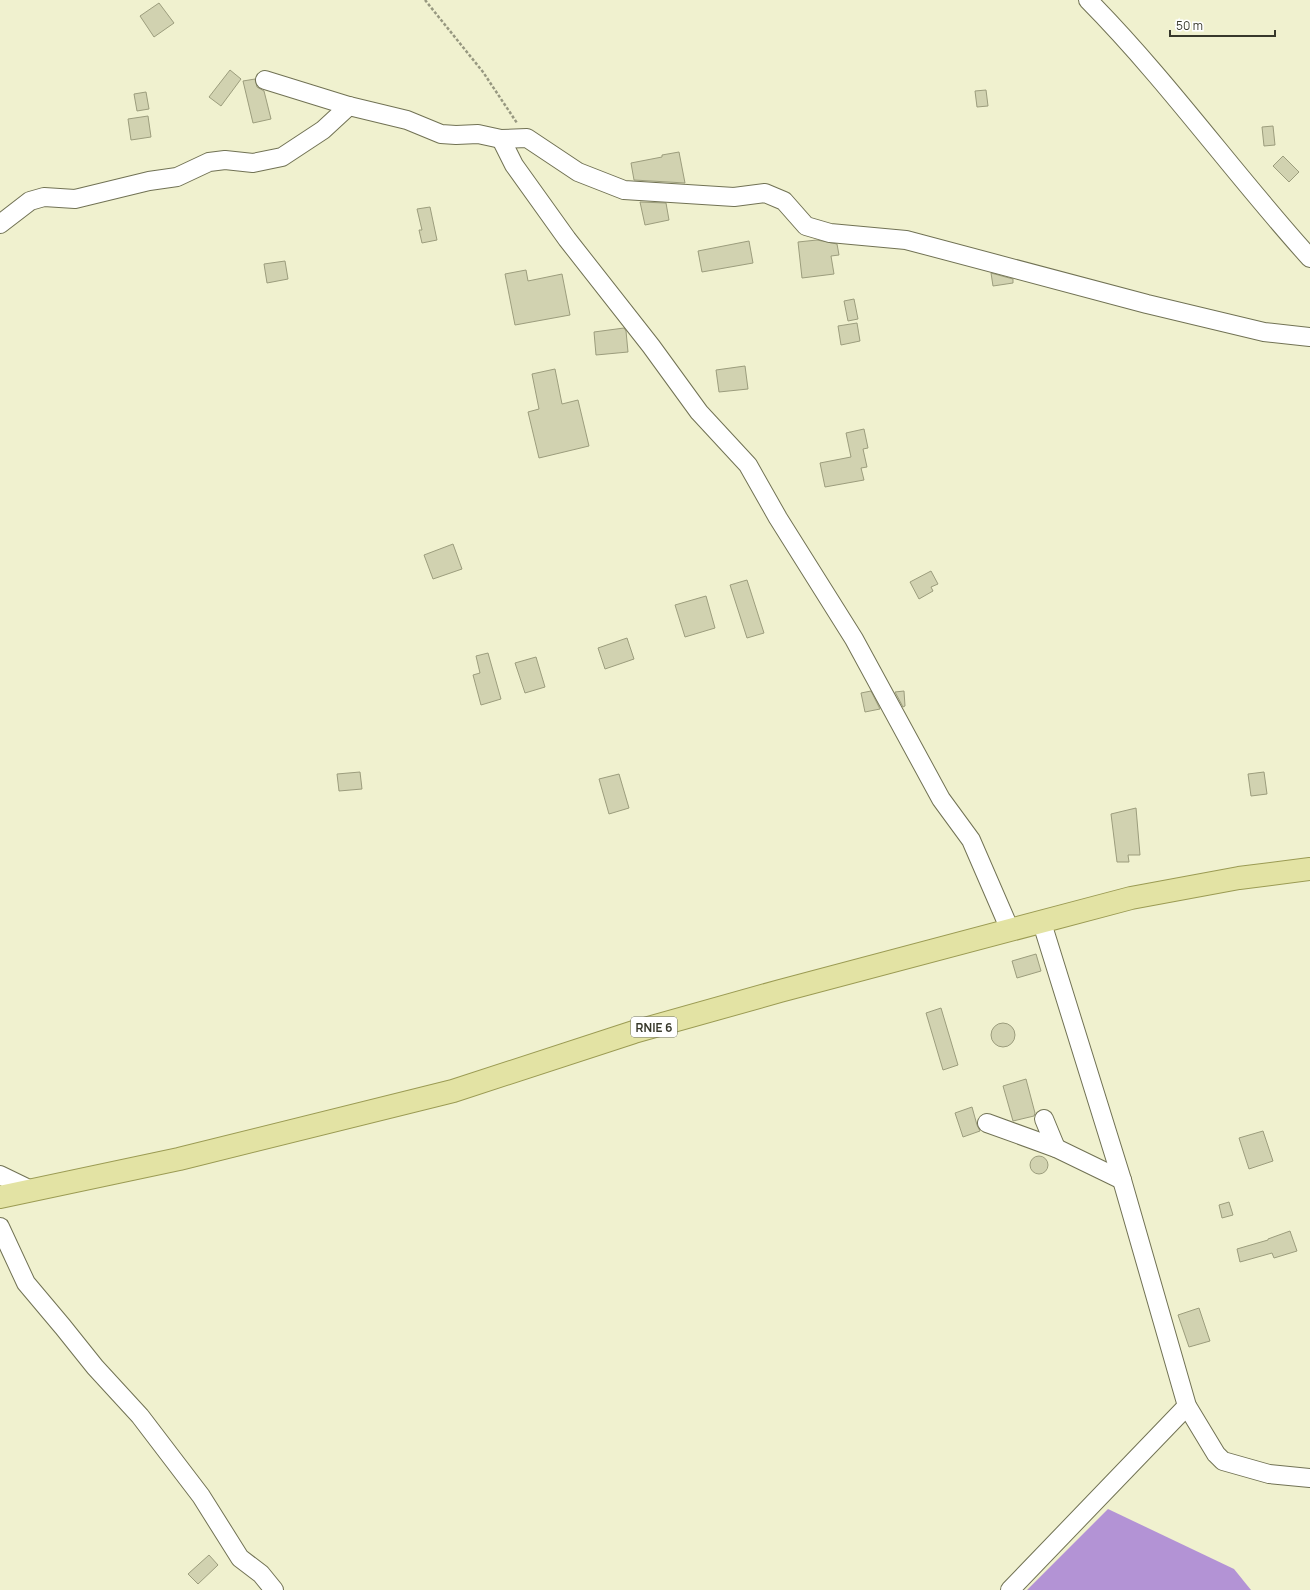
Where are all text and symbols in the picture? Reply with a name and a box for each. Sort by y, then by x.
scale bar [1170,12,1275,38]
text: 50 m [1176,17,1203,34]
road number: RNIE 6 [631,1017,677,1037]

